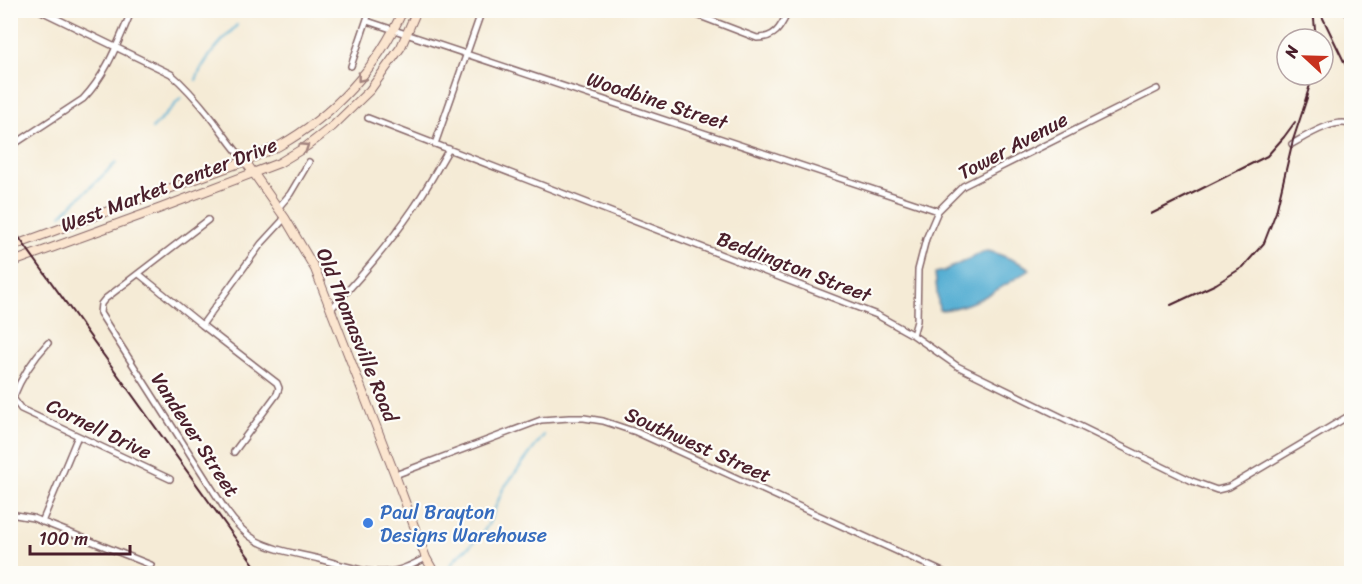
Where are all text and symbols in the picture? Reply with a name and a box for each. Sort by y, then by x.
north arrow [1275,27,1335,87]
text: N [1276,40,1307,63]
street label: Woodbine Street [582,62,733,141]
one-way arrow [358,71,369,82]
street label: Tower Avenue [951,102,1075,190]
street label: West Market Center Drive [56,128,282,242]
one-way arrow [299,143,310,154]
street label: Beddington Street [712,221,877,313]
street label: Old Thomasville Road [306,243,408,429]
street label: Vandever Street [141,365,249,505]
street label: Cornell Drive [40,388,158,470]
street label: Southwest Street [619,397,777,493]
place label: Paul Brayton Designs Warehouse [380,495,547,553]
marker: Paul Brayton Designs Warehouse [361,516,375,530]
scale bar [30,518,130,556]
text: 100 m [39,523,88,555]

